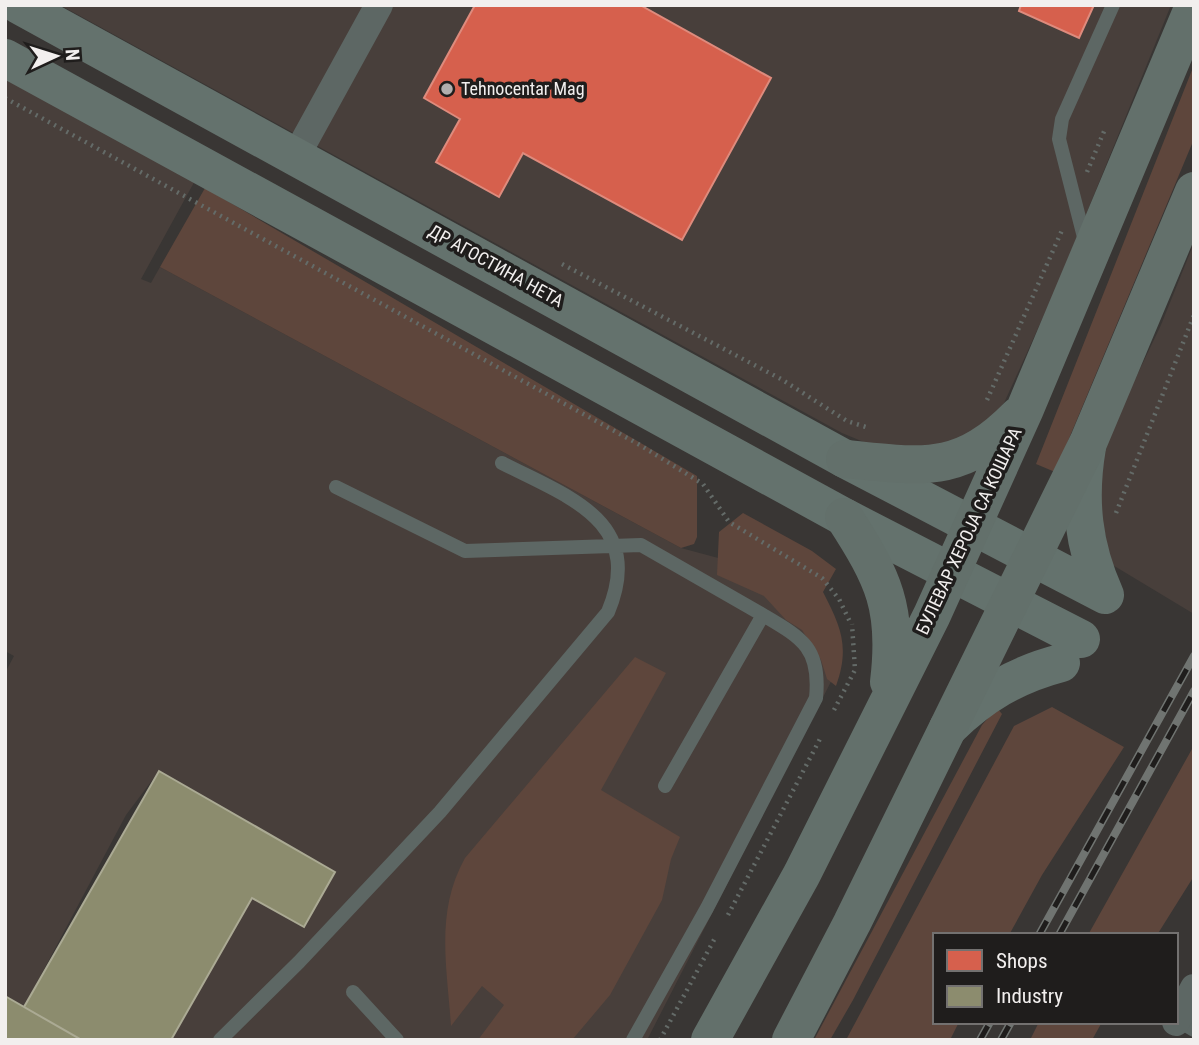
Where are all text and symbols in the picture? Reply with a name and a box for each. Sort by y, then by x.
north arrow [21,21,91,91]
text: N [61,48,84,61]
place label: Tehnocentar Mag [461,78,585,99]
marker: Tehnocentar Mag [439,81,455,97]
street label: ДР АГОСТИНА НЕТА [425,220,568,312]
street label: БУЛЕВАР ХЕРОЈА СА КОШАРА [911,423,1026,638]
legend [933,933,1178,1024]
text: Shops [996,949,1048,973]
text: Industry [996,984,1063,1008]

